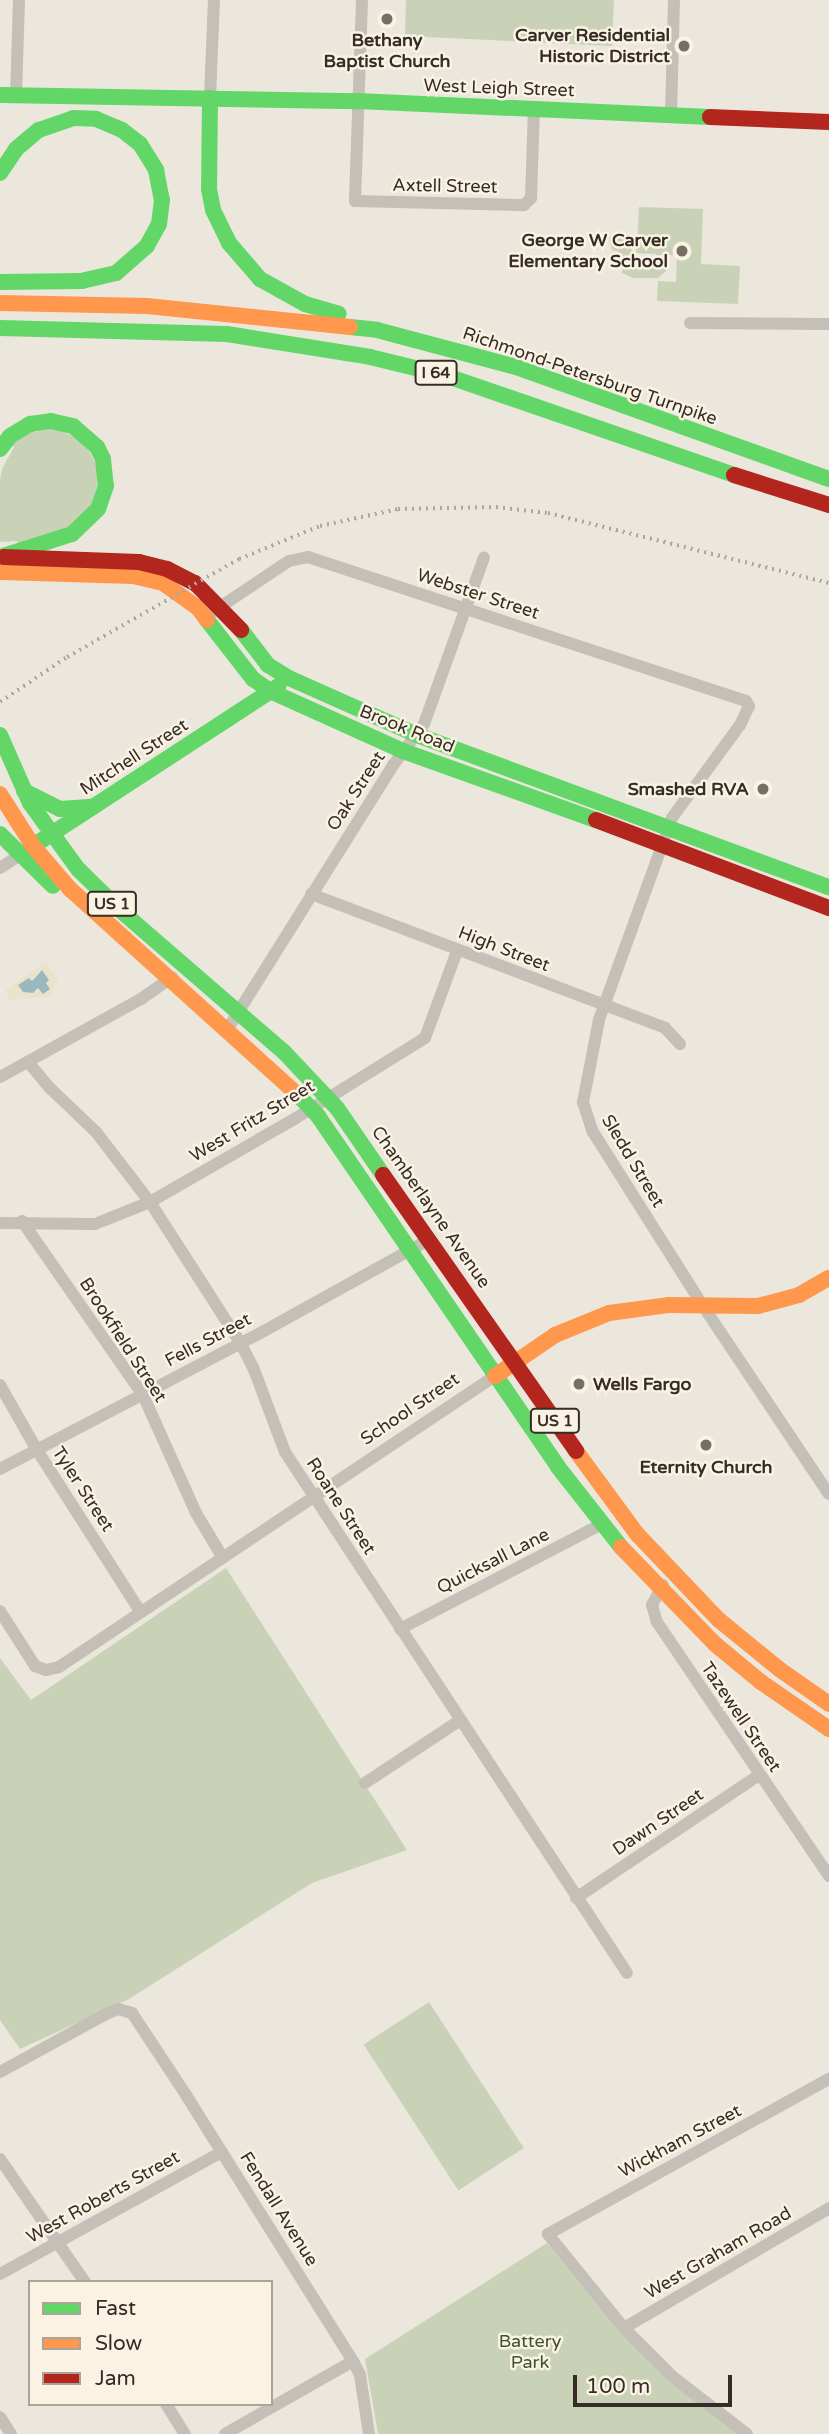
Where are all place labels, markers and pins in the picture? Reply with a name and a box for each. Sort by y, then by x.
marker: Bethany Baptist Church [379,11,395,27]
place label: Carver Residential Historic District [515,25,670,68]
place label: Bethany Baptist Church [324,30,450,72]
marker: Carver Residential Historic District [676,38,692,54]
place label: George W Carver Elementary School [508,230,668,272]
marker: George W Carver Elementary School [674,243,690,259]
place label: Smashed RVA [628,778,749,800]
marker: Smashed RVA [755,781,771,797]
place label: Wells Fargo [593,1373,691,1395]
marker: Wells Fargo [571,1376,587,1392]
marker: Eternity Church [698,1437,714,1453]
place label: Eternity Church [639,1456,773,1478]

